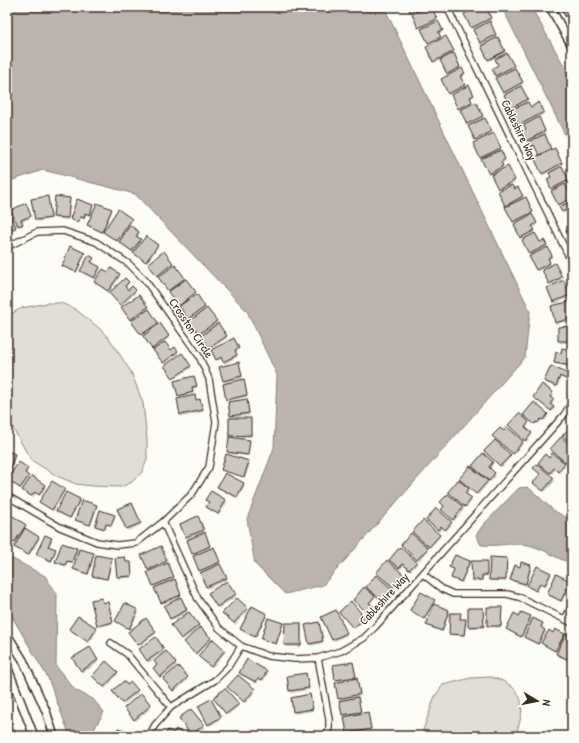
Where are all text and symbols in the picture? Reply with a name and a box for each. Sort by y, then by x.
street label: Cableshire Way [497,96,542,163]
street label: Crosston Circle [165,294,218,361]
street label: Cableshire Way [355,569,412,629]
north arrow [517,681,557,721]
text: N [539,699,554,707]

